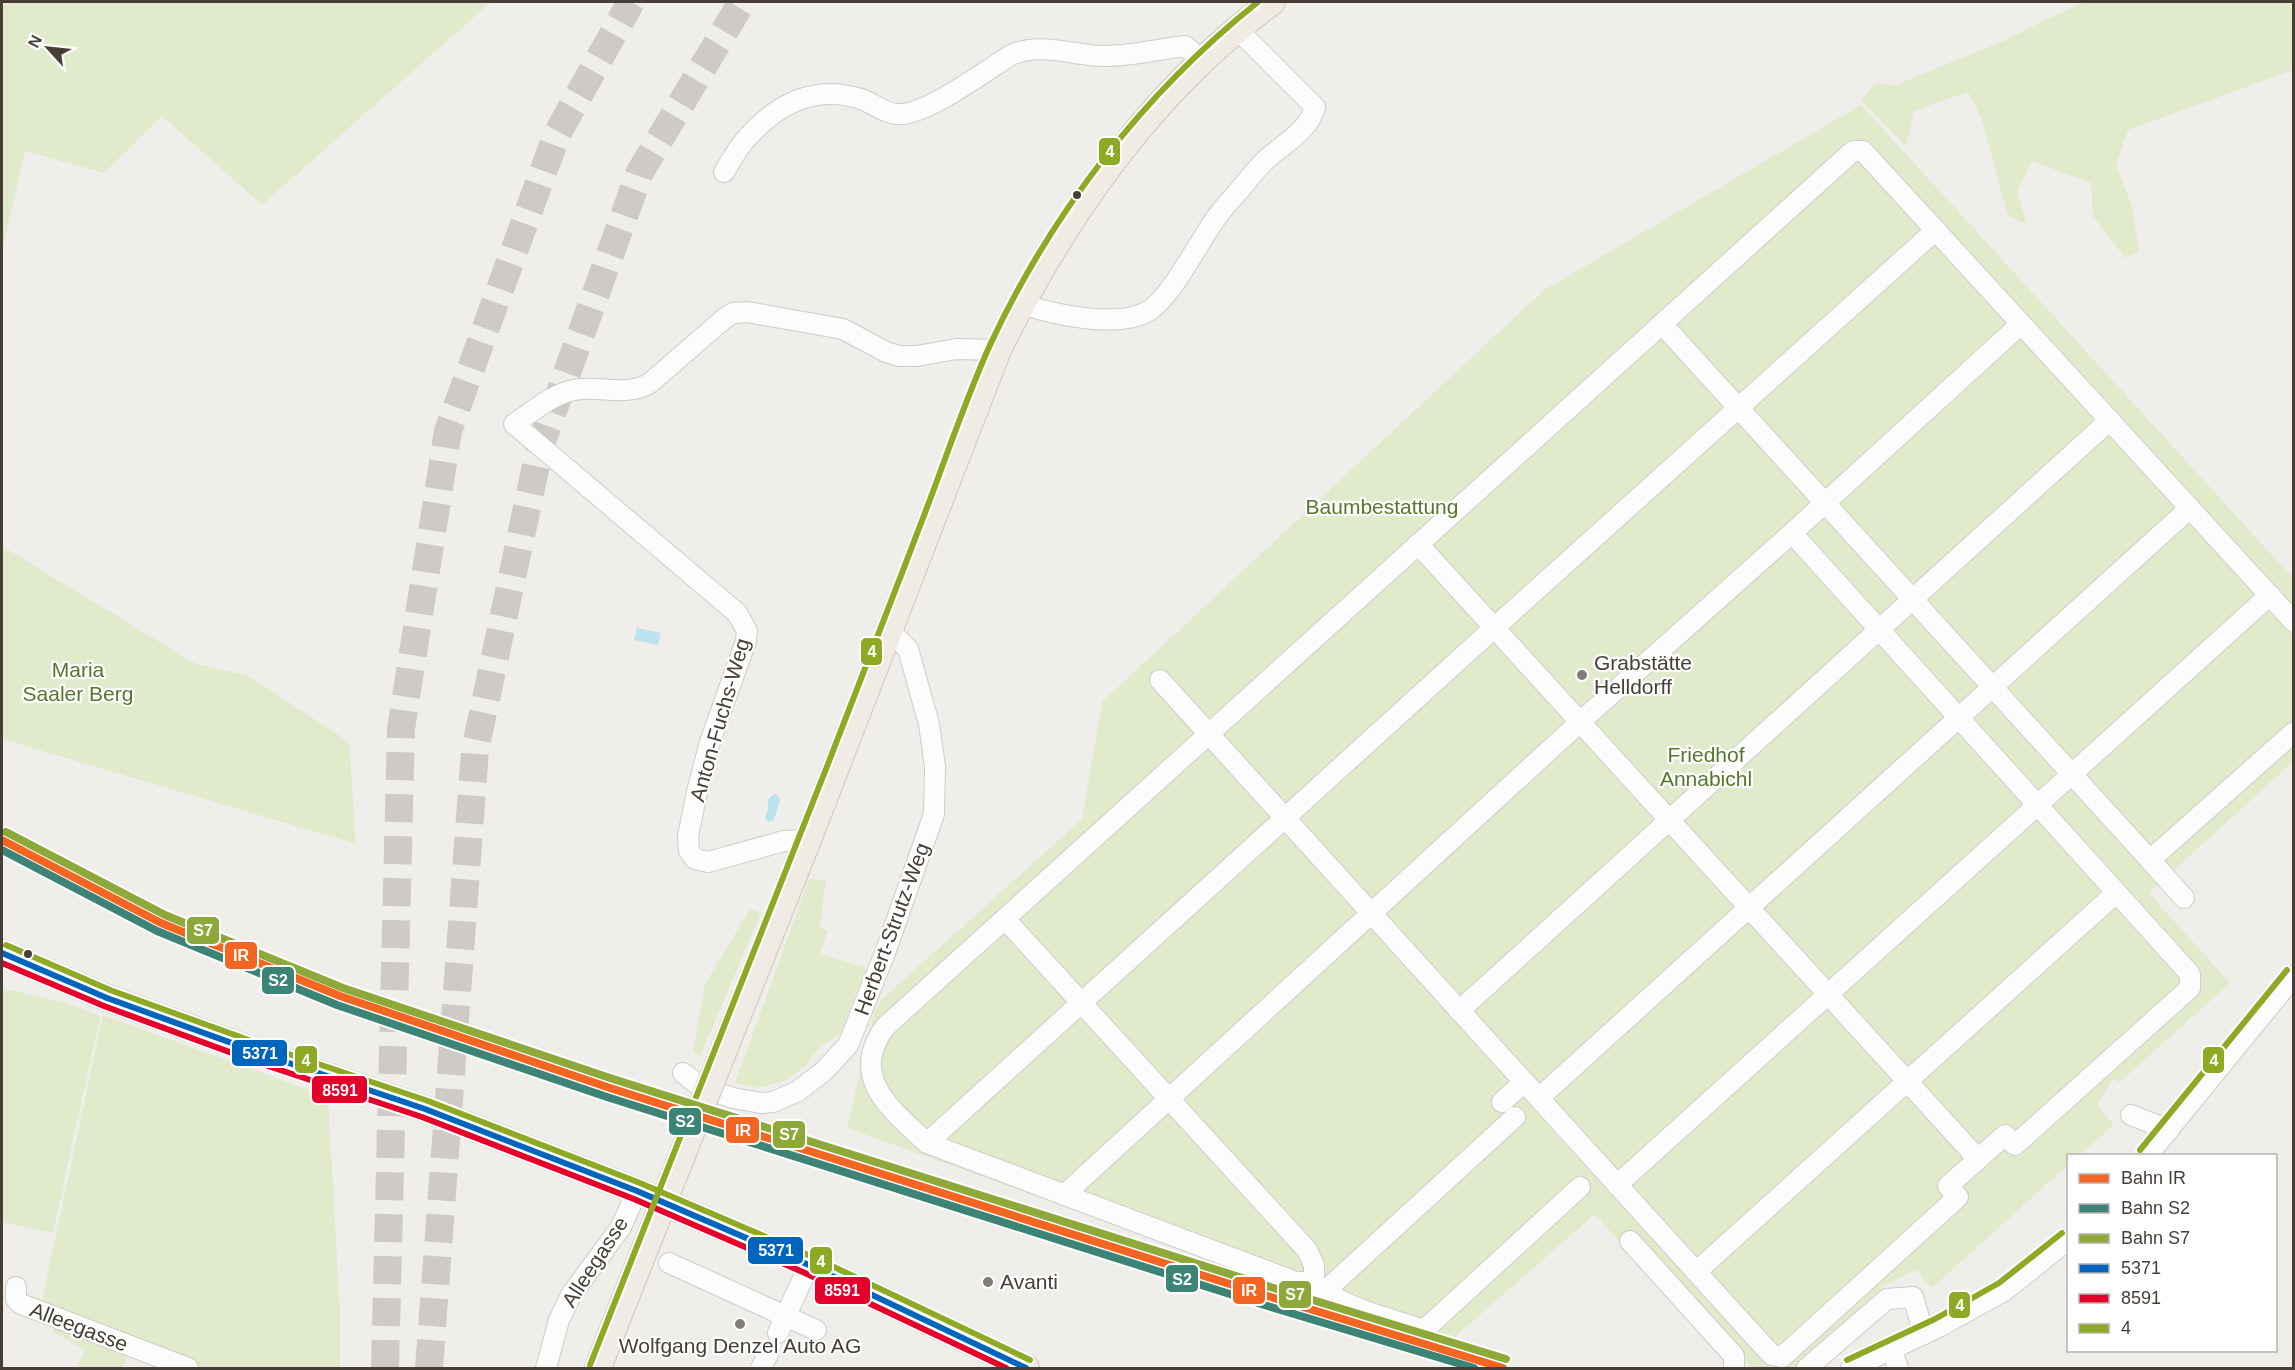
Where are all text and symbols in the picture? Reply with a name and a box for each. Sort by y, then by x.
north arrow [18,18,78,78]
text: N [25,32,45,50]
line badge: 4 [1098,137,1121,166]
text: 4 [1106,143,1115,160]
unlabelled marker [1071,189,1083,201]
park label: Baumbestattung [1306,495,1458,518]
street label: Anton-Fuchs-Weg [685,636,754,804]
line badge: 4 [860,637,883,666]
text: 4 [868,643,877,660]
place label: Grabstätte Helldorff [1594,651,1692,698]
park label: Maria Saaler Berg [23,658,133,705]
marker: Grabstätte Helldorff [1575,668,1589,682]
park label: Friedhof Annabichl [1660,743,1752,790]
street label: Herbert-Strutz-Weg [850,840,933,1018]
line badge: S7 [186,916,220,945]
text: S7 [193,922,213,939]
line badge: IR [224,941,258,970]
text: IR [233,947,249,964]
unlabelled marker [22,948,34,960]
line badge: S2 [261,966,295,995]
text: S2 [268,972,288,989]
line badge: 5371 [231,1039,288,1067]
text: 5371 [242,1045,278,1062]
line badge: 4 [294,1045,318,1074]
line badge: 4 [2202,1046,2225,1074]
text: 4 [302,1052,311,1069]
text: 4 [2210,1052,2219,1069]
line badge: 8591 [311,1075,368,1104]
text: 8591 [322,1082,358,1099]
line badge: S2 [668,1107,702,1136]
text: S2 [675,1113,695,1130]
line badge: IR [725,1116,760,1144]
line badge: S7 [772,1120,806,1149]
text: IR [735,1122,751,1139]
text: S7 [779,1126,799,1143]
legend [2067,1154,2277,1352]
text: Bahn IR [2121,1168,2186,1188]
text: Bahn S2 [2121,1198,2190,1218]
street label: Alleegasse [557,1212,632,1311]
text: Bahn S7 [2121,1228,2190,1248]
line badge: 5371 [747,1236,804,1265]
text: 5371 [758,1242,794,1259]
line badge: 4 [809,1246,833,1275]
text: 4 [817,1253,826,1270]
text: 5371 [2121,1258,2161,1278]
line badge: S2 [1165,1264,1199,1293]
place label: Avanti [1000,1270,1058,1293]
text: S2 [1172,1271,1192,1288]
marker: Avanti [981,1275,995,1289]
line badge: 8591 [814,1276,871,1305]
line badge: IR [1232,1276,1266,1305]
line badge: S7 [1278,1280,1312,1309]
text: 8591 [824,1282,860,1299]
text: IR [1241,1282,1257,1299]
text: S7 [1285,1286,1305,1303]
text: 8591 [2121,1288,2161,1308]
line badge: 4 [1948,1291,1971,1319]
street label: Alleegasse [27,1297,131,1356]
text: 4 [1956,1297,1965,1314]
marker: Wolfgang Denzel Auto AG [733,1317,747,1331]
text: 4 [2121,1318,2131,1338]
place label: Wolfgang Denzel Auto AG [619,1334,861,1357]

